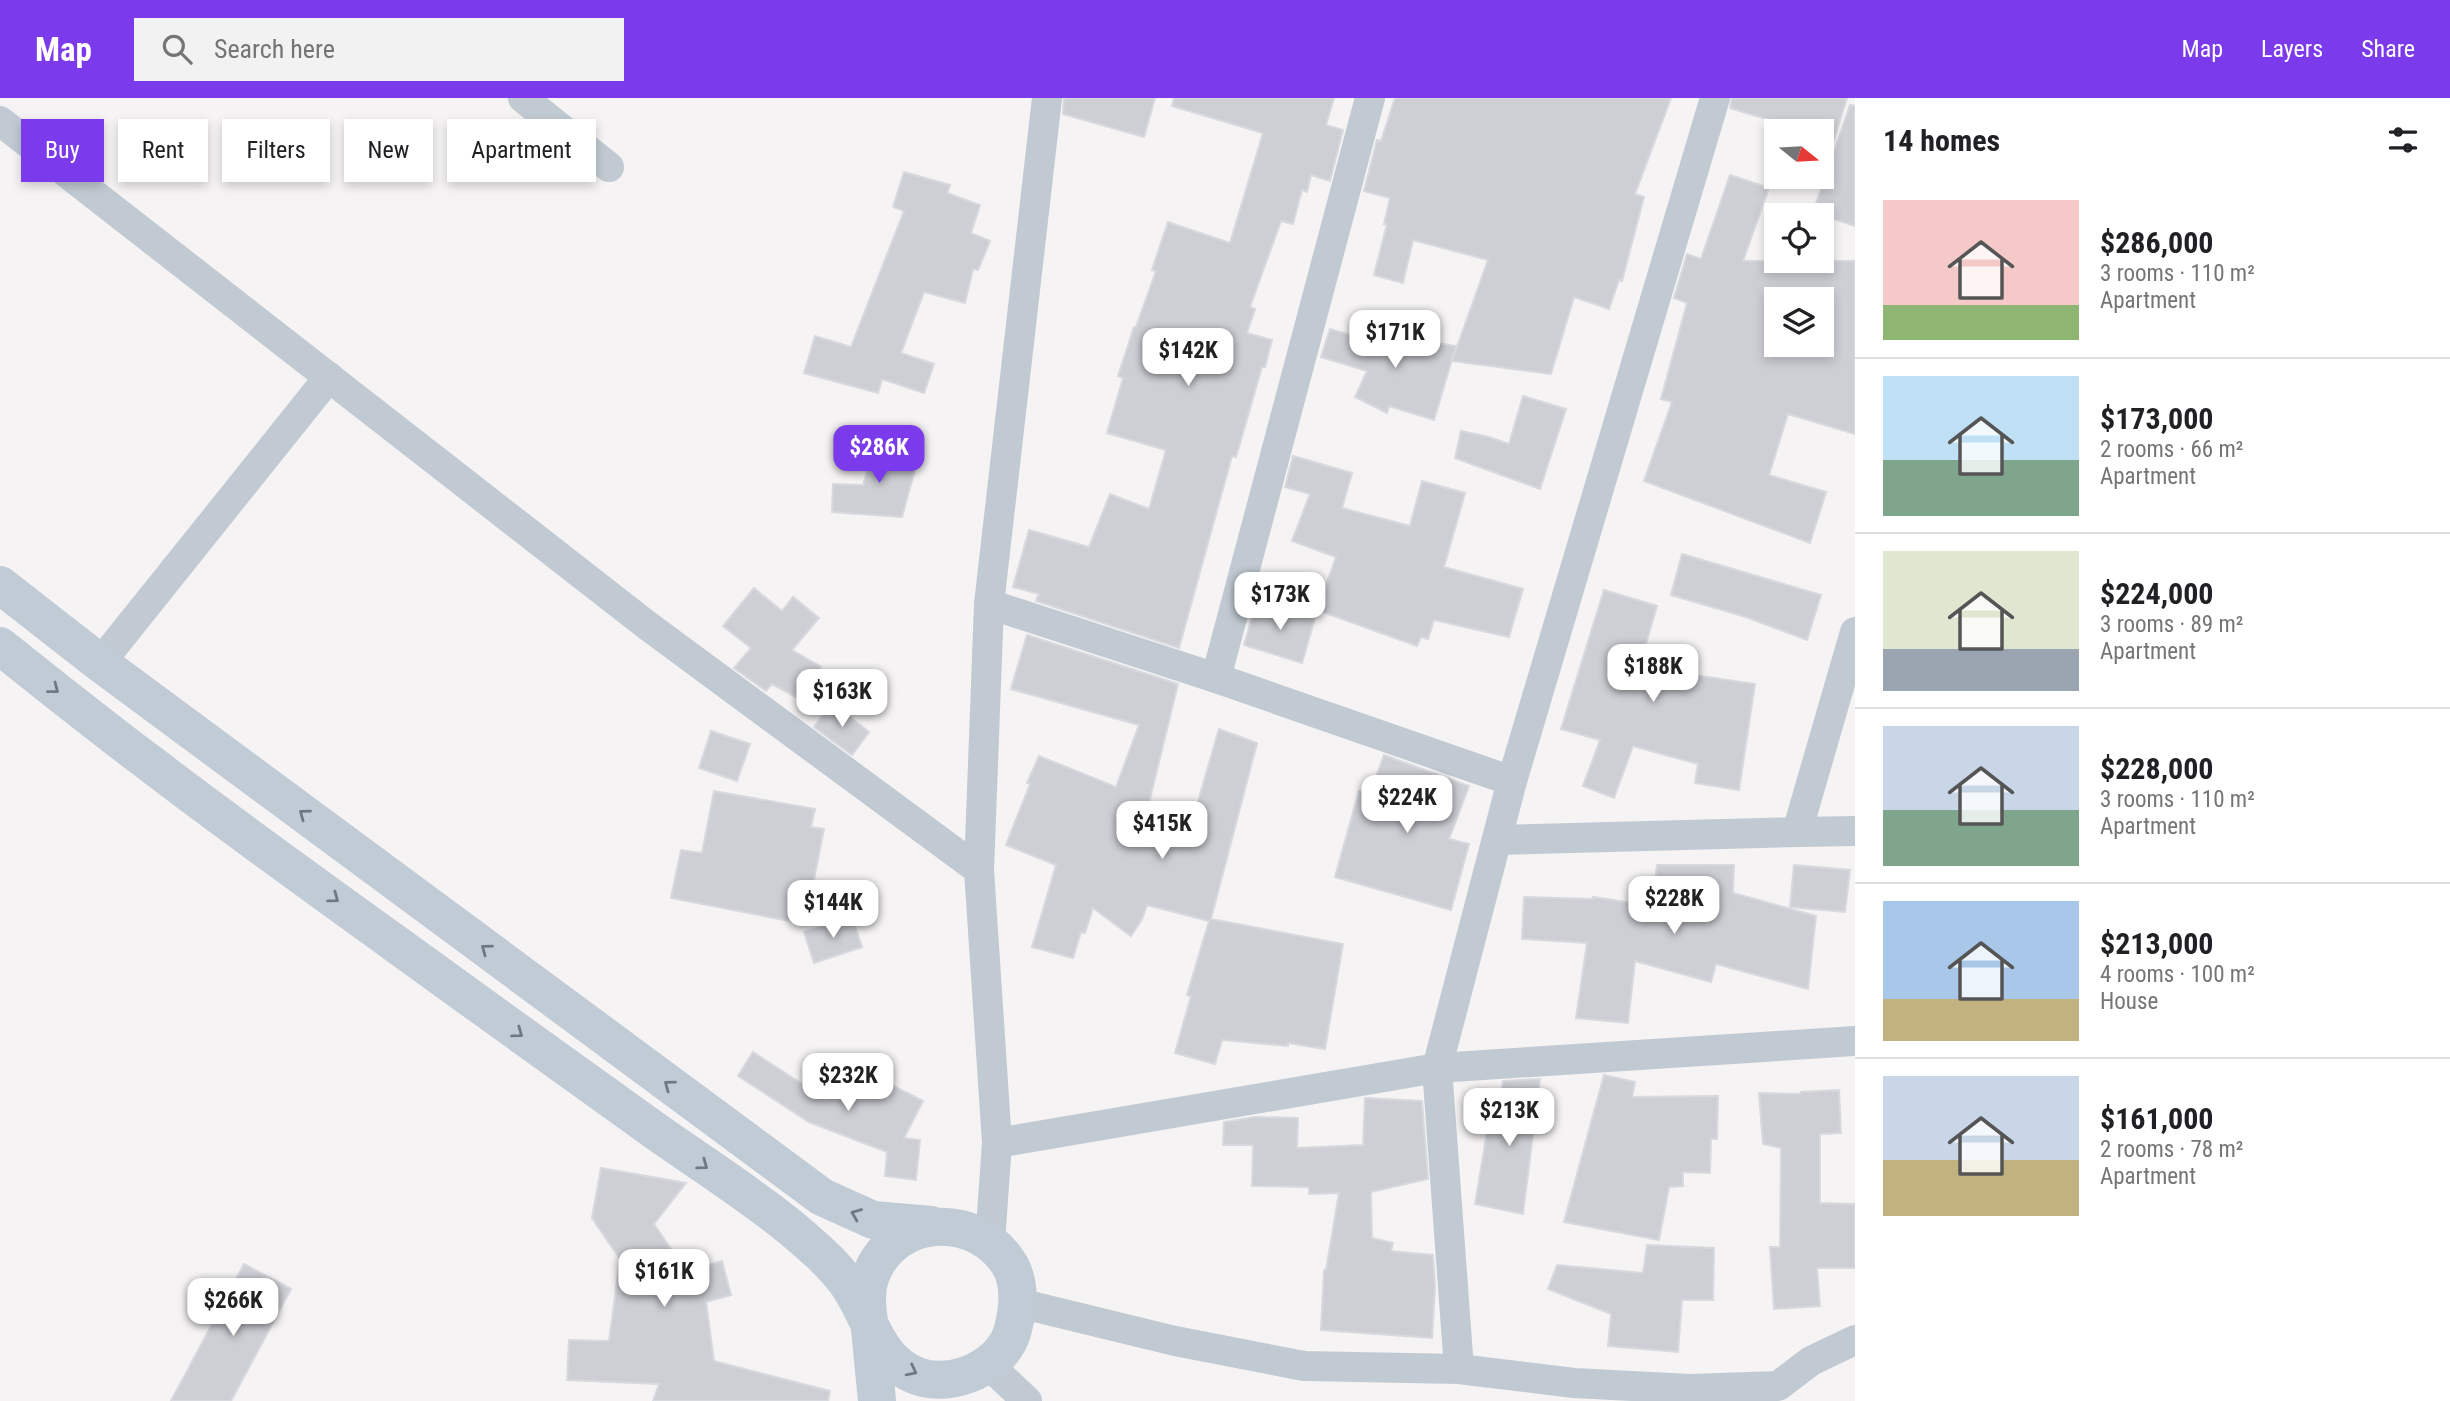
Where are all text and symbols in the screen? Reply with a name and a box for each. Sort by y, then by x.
search box [134,18,624,81]
text: Map [35,30,92,69]
icon: search [158,30,196,68]
text: Search here [214,34,335,64]
text: Map [2182,35,2223,63]
text: Layers [2261,35,2323,63]
text: Share [2361,35,2415,63]
chip: Buy [21,119,104,182]
chip: Rent [118,119,208,182]
chip: Filters [222,119,330,182]
chip: New [344,119,433,182]
chip: Apartment [447,119,596,182]
north arrow [1764,119,1834,189]
map controls [1764,119,1834,357]
icon: filters [2384,121,2422,159]
text: 14 homes [1883,123,2000,158]
button: locate [1764,203,1834,273]
text: $286,000 [2100,225,2213,260]
icon: home [1939,228,2023,312]
text: 3 rooms · 110 m² [2100,260,2255,287]
button: layers [1764,287,1834,357]
text: Apartment [2100,287,2196,314]
pin: $171K [1346,310,1444,370]
text: $171K [1365,319,1425,346]
pin: $142K [1139,328,1237,388]
text: $142K [1158,337,1218,364]
text: $173,000 [2100,401,2213,436]
icon: home [1939,404,2023,488]
pin: $286K [830,426,928,485]
text: $286K [849,434,909,461]
text: 2 rooms · 66 m² [2100,436,2243,463]
text: Apartment [2100,463,2196,490]
pin: $173K [1231,573,1329,632]
text: $224,000 [2100,576,2213,611]
icon: home [1939,579,2023,663]
text: $173K [1250,581,1310,608]
text: 3 rooms · 89 m² [2100,611,2243,638]
text: Apartment [2100,638,2196,665]
pin: $188K [1604,644,1702,704]
text: $188K [1623,653,1683,680]
pin: $163K [793,670,891,729]
text: $163K [812,678,872,705]
one-way arrow [46,680,58,693]
text: $228,000 [2100,751,2213,786]
icon: home [1939,754,2023,838]
pin: $224K [1358,776,1456,835]
text: $224K [1377,784,1437,811]
text: 3 rooms · 110 m² [2100,786,2255,813]
pin: $415K [1113,802,1211,861]
one-way arrow [299,810,312,822]
text: $415K [1132,810,1192,837]
text: Apartment [2100,813,2196,840]
pin: $228K [1625,876,1723,936]
pin: $144K [784,880,882,940]
text: $228K [1644,885,1704,912]
text: $144K [803,889,863,916]
one-way arrow [326,890,339,903]
text: $213,000 [2100,926,2213,961]
icon: home [1939,929,2023,1013]
one-way arrow [482,945,494,958]
text: 4 rooms · 100 m² [2100,961,2255,988]
text: House [2100,988,2158,1015]
one-way arrow [510,1024,523,1037]
pin: $232K [799,1054,897,1113]
text: $232K [818,1062,878,1089]
one-way arrow [664,1081,677,1093]
pin: $213K [1460,1088,1558,1148]
text: $213K [1479,1097,1539,1124]
text: $161,000 [2100,1101,2213,1136]
icon: home [1939,1104,2023,1188]
text: 2 rooms · 78 m² [2100,1136,2243,1163]
one-way arrow [695,1157,708,1169]
text: Apartment [2100,1163,2196,1190]
one-way arrow [851,1208,863,1222]
pin: $161K [615,1250,713,1309]
text: $161K [634,1258,694,1285]
pin: $266K [184,1278,282,1338]
text: $266K [203,1287,263,1314]
one-way arrow [905,1363,917,1377]

